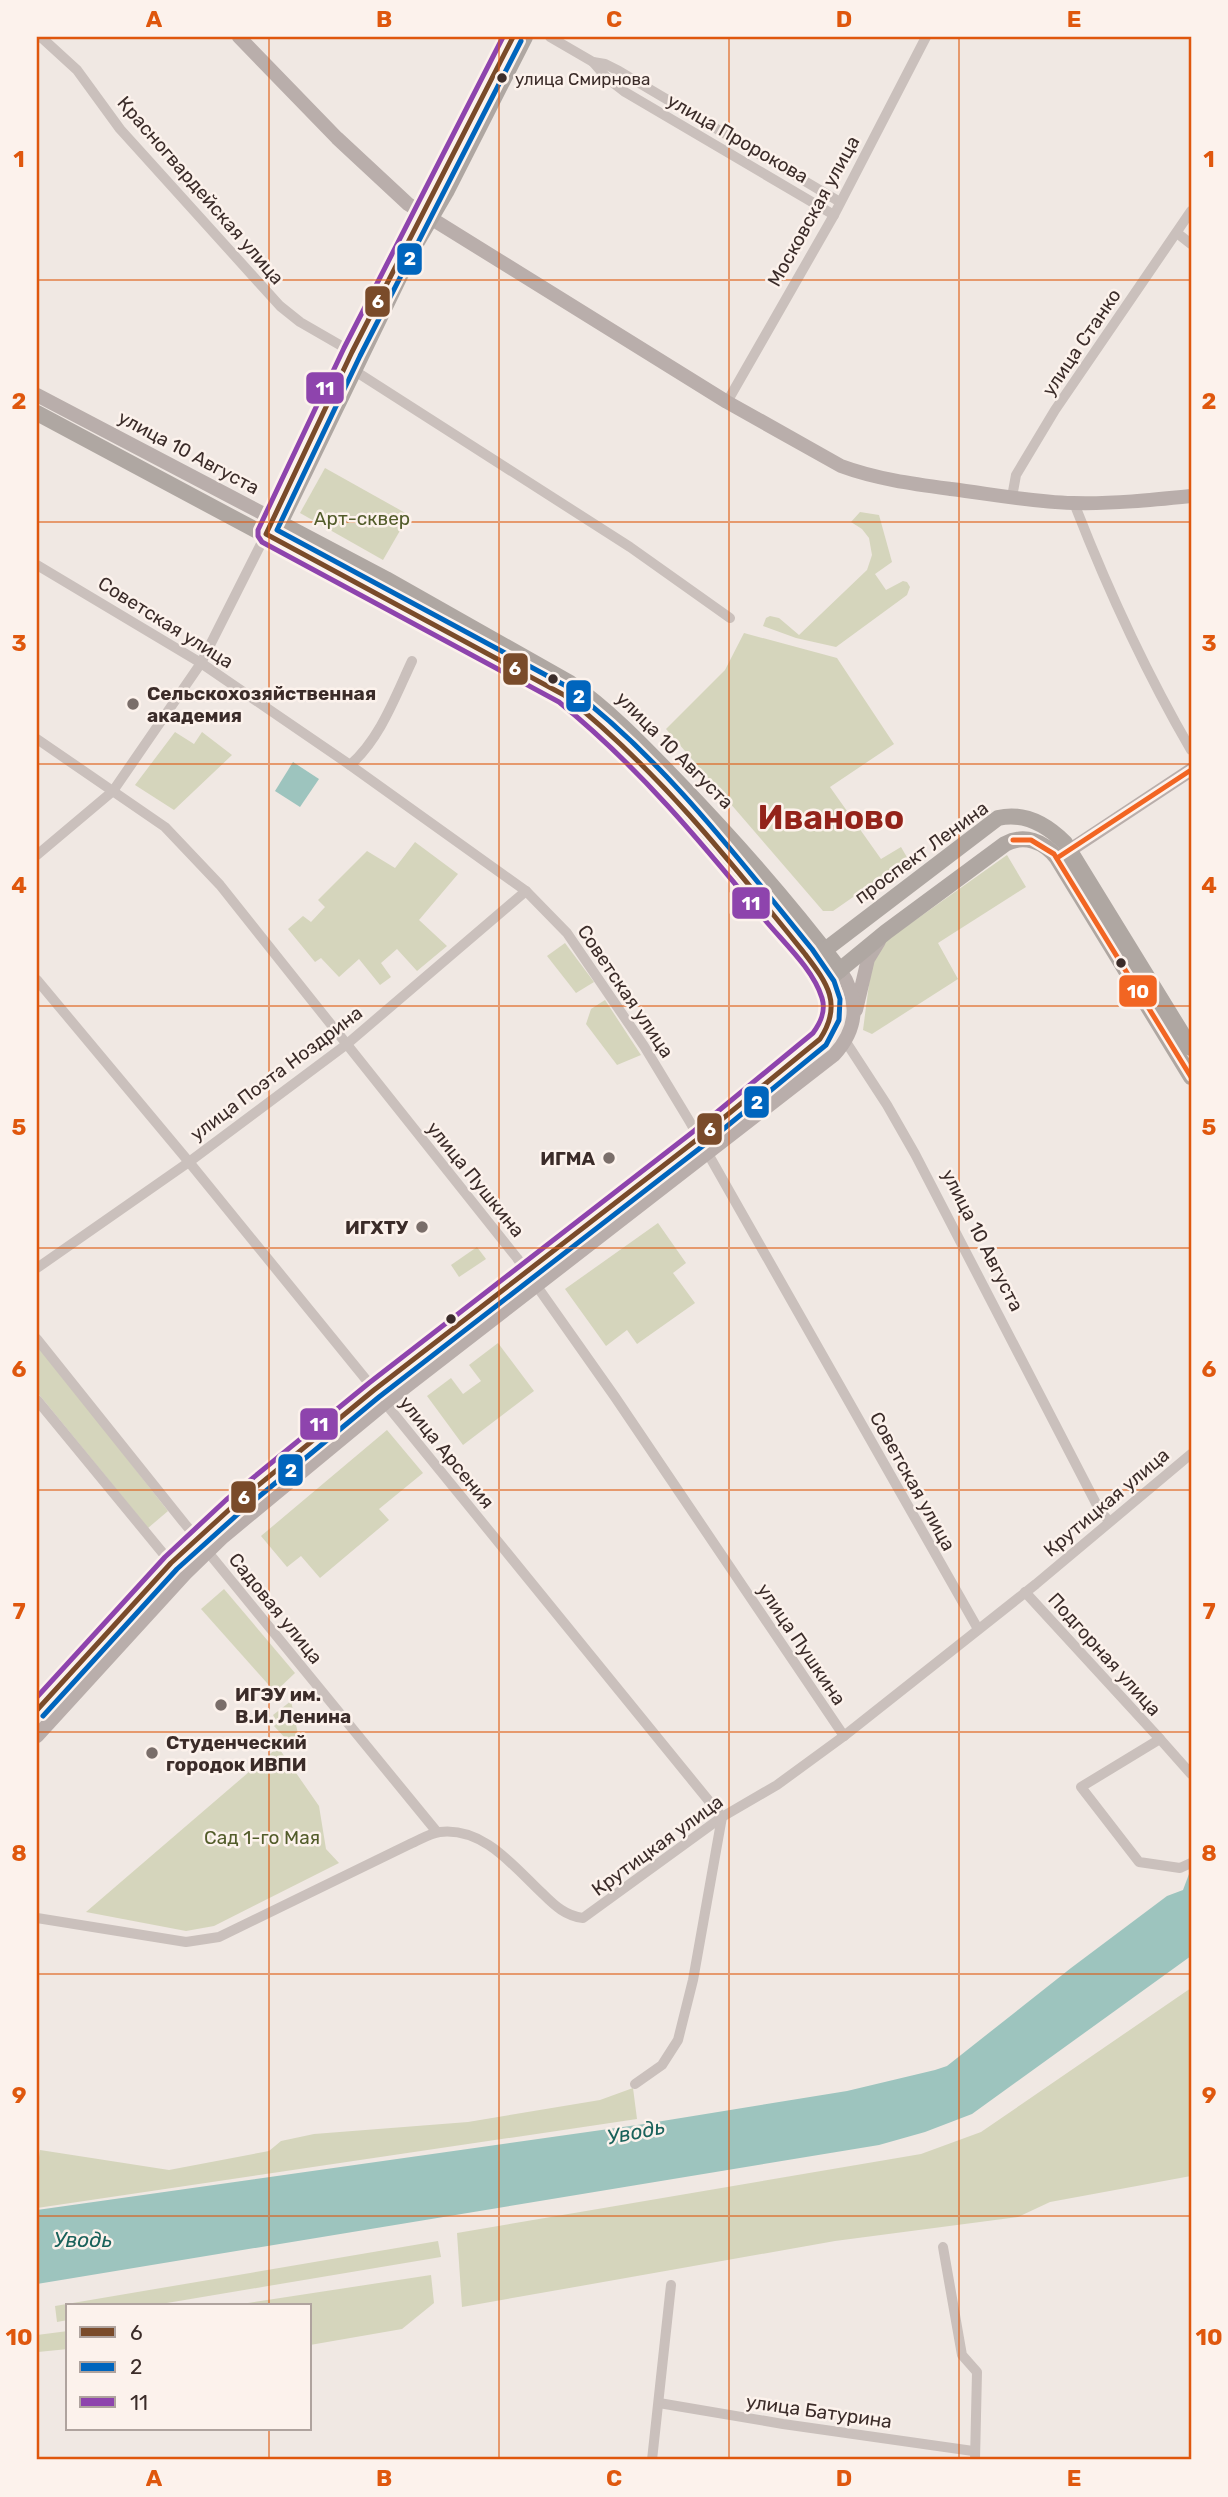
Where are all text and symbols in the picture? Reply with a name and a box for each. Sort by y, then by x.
text: A [146,5,163,33]
text: B [376,5,392,33]
text: C [606,5,622,33]
text: D [836,5,852,33]
text: E [1067,5,1081,33]
place label: улица Смирнова [515,69,651,89]
marker: улица Смирнова [495,71,509,85]
street label: улица Пророкова [663,89,812,188]
street label: Красногвардейская улица [113,91,289,289]
street label: Московская улица [763,132,864,291]
text: 1 [13,145,25,173]
text: 1 [1203,145,1215,173]
line badge: 2 [396,242,423,276]
text: 2 [404,247,416,270]
street label: улица Станко [1037,284,1126,400]
line badge: 6 [364,285,391,318]
text: 6 [372,290,384,313]
line badge: 11 [305,371,345,405]
text: 11 [316,377,334,400]
text: 2 [12,387,26,415]
text: 2 [1202,387,1216,415]
street label: улица 10 Августа [114,406,263,499]
park label: Арт-сквер [314,507,410,530]
street label: Советская улица [94,571,238,673]
text: 3 [11,629,27,657]
text: 3 [1201,629,1217,657]
line badge: 6 [502,652,529,686]
text: 6 [509,657,521,680]
unlabelled marker [546,672,560,686]
line badge: 2 [565,679,592,713]
place label: Сельскохозяйственная академия [147,682,376,727]
text: 2 [573,685,585,708]
street label: улица 10 Августа [611,687,738,814]
marker: Сельскохозяйственная академия [125,696,141,712]
street label: проспект Ленина [850,796,993,909]
district label: Иваново [758,798,904,837]
text: 4 [11,871,27,899]
text: 4 [1201,871,1217,899]
line badge: 11 [731,886,771,920]
text: 11 [742,892,760,915]
street label: Советская улица [573,920,679,1062]
unlabelled marker [1114,956,1128,970]
line badge: 10 [1118,974,1158,1008]
text: 10 [1127,980,1149,1003]
street label: улица Поэта Ноздрина [186,1001,367,1146]
line badge: 2 [743,1085,770,1119]
text: 2 [751,1091,763,1114]
line badge: 6 [696,1112,723,1146]
text: 5 [12,1113,27,1141]
text: 5 [1202,1113,1217,1141]
street label: улица Пушкина [422,1117,529,1242]
text: 6 [704,1118,716,1141]
place label: ИГМА [540,1147,595,1170]
marker: ИГМА [601,1150,617,1166]
street label: улица 10 Августа [937,1165,1028,1315]
place label: ИГХТУ [345,1216,409,1239]
marker: ИГХТУ [414,1219,430,1235]
unlabelled marker [444,1312,458,1326]
text: 6 [12,1355,27,1383]
text: 6 [1202,1355,1217,1383]
street label: улица Арсения [394,1391,499,1513]
line badge: 11 [299,1407,339,1441]
street label: Советская улица [865,1408,960,1555]
text: 11 [310,1413,328,1436]
street label: Крутицкая улица [1039,1443,1174,1562]
line badge: 2 [277,1453,304,1487]
text: 2 [285,1459,297,1482]
line badge: 6 [230,1480,257,1514]
text: 6 [238,1486,250,1509]
street label: Садовая улица [224,1548,327,1669]
street label: улица Пушкина [752,1579,851,1710]
street label: Подгорная улица [1043,1588,1166,1721]
text: 7 [12,1597,26,1625]
text: 7 [1202,1597,1216,1625]
place label: ИГЭУ им. В.И. Ленина [235,1683,351,1728]
marker: ИГЭУ им. В.И. Ленина [213,1697,229,1713]
place label: Студенческий городок ИВПИ [166,1731,307,1776]
marker: Студенческий городок ИВПИ [144,1745,160,1761]
street label: Крутицкая улица [587,1790,728,1901]
park label: Сад 1-го Мая [204,1826,320,1849]
text: 8 [11,1839,27,1867]
text: 8 [1201,1839,1217,1867]
text: 9 [12,2081,26,2109]
text: 9 [1202,2081,1216,2109]
water label: Уводь [605,2114,667,2149]
water label: Уводь [54,2227,112,2252]
legend [66,2304,312,2430]
text: 6 [130,2320,143,2345]
text: 10 [5,2323,33,2351]
text: 10 [1195,2323,1223,2351]
text: 2 [130,2354,142,2379]
text: 11 [130,2390,148,2415]
street label: улица Батурина [745,2390,893,2433]
text: A [146,2464,163,2492]
text: B [376,2464,392,2492]
text: C [606,2464,622,2492]
text: D [836,2464,852,2492]
text: E [1067,2464,1081,2492]

